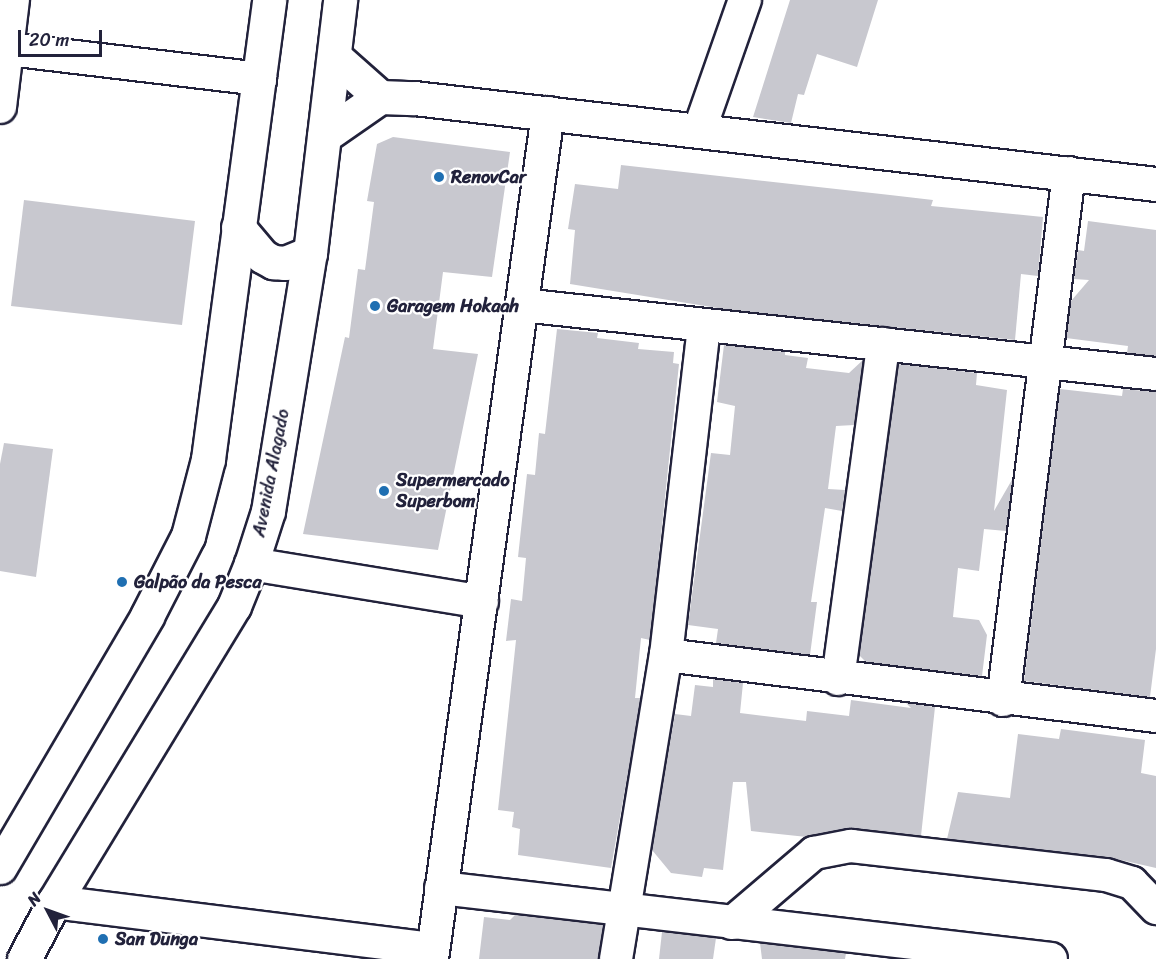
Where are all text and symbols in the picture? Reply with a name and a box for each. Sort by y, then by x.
scale bar [21,18,105,56]
text: 20 m [29,24,69,56]
place label: RenovCar [451,166,526,188]
marker: RenovCar [432,170,446,184]
place label: Garagem Hokaah [387,295,519,317]
marker: Garagem Hokaah [368,299,382,313]
street label: Avenida Alagado [248,407,294,539]
place label: Supermercado Superbom [396,470,510,512]
marker: Supermercado Superbom [377,484,391,498]
place label: Galpão da Pesca [134,571,261,593]
marker: Galpão da Pesca [115,575,129,589]
north arrow [18,881,78,941]
text: N [19,885,49,913]
place label: San Dunga [115,928,198,950]
marker: San Dunga [96,932,110,946]

